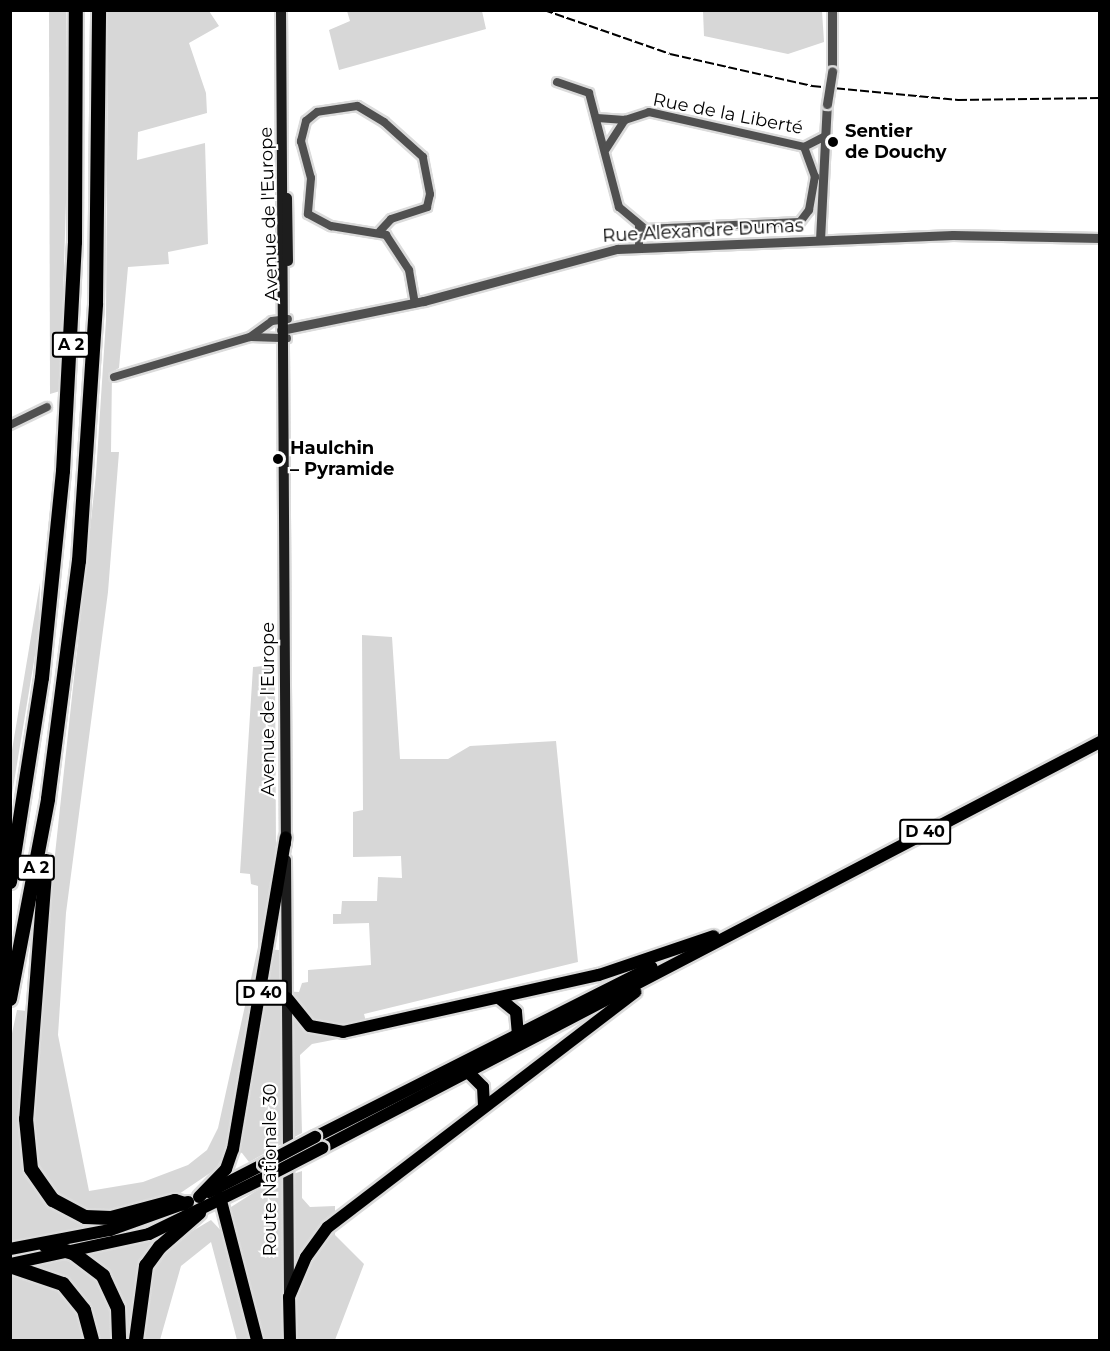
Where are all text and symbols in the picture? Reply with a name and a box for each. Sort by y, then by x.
street label: Rue de la Liberté [651,89,805,139]
place label: Sentier de Douchy [845,121,947,164]
street label: Avenue de l'Europe [255,127,283,301]
marker: Sentier de Douchy [826,135,840,149]
street label: Rue Alexandre Dumas [602,215,804,247]
road number: A 2 [52,332,90,358]
place label: Haulchin – Pyramide [290,438,394,480]
marker: Haulchin – Pyramide [271,452,285,466]
street label: Avenue de l'Europe [257,622,279,796]
road number: D 40 [898,819,952,845]
road number: A 2 [16,855,56,881]
road number: D 40 [235,980,289,1006]
street label: Route Nationale 30 [259,1084,281,1256]

